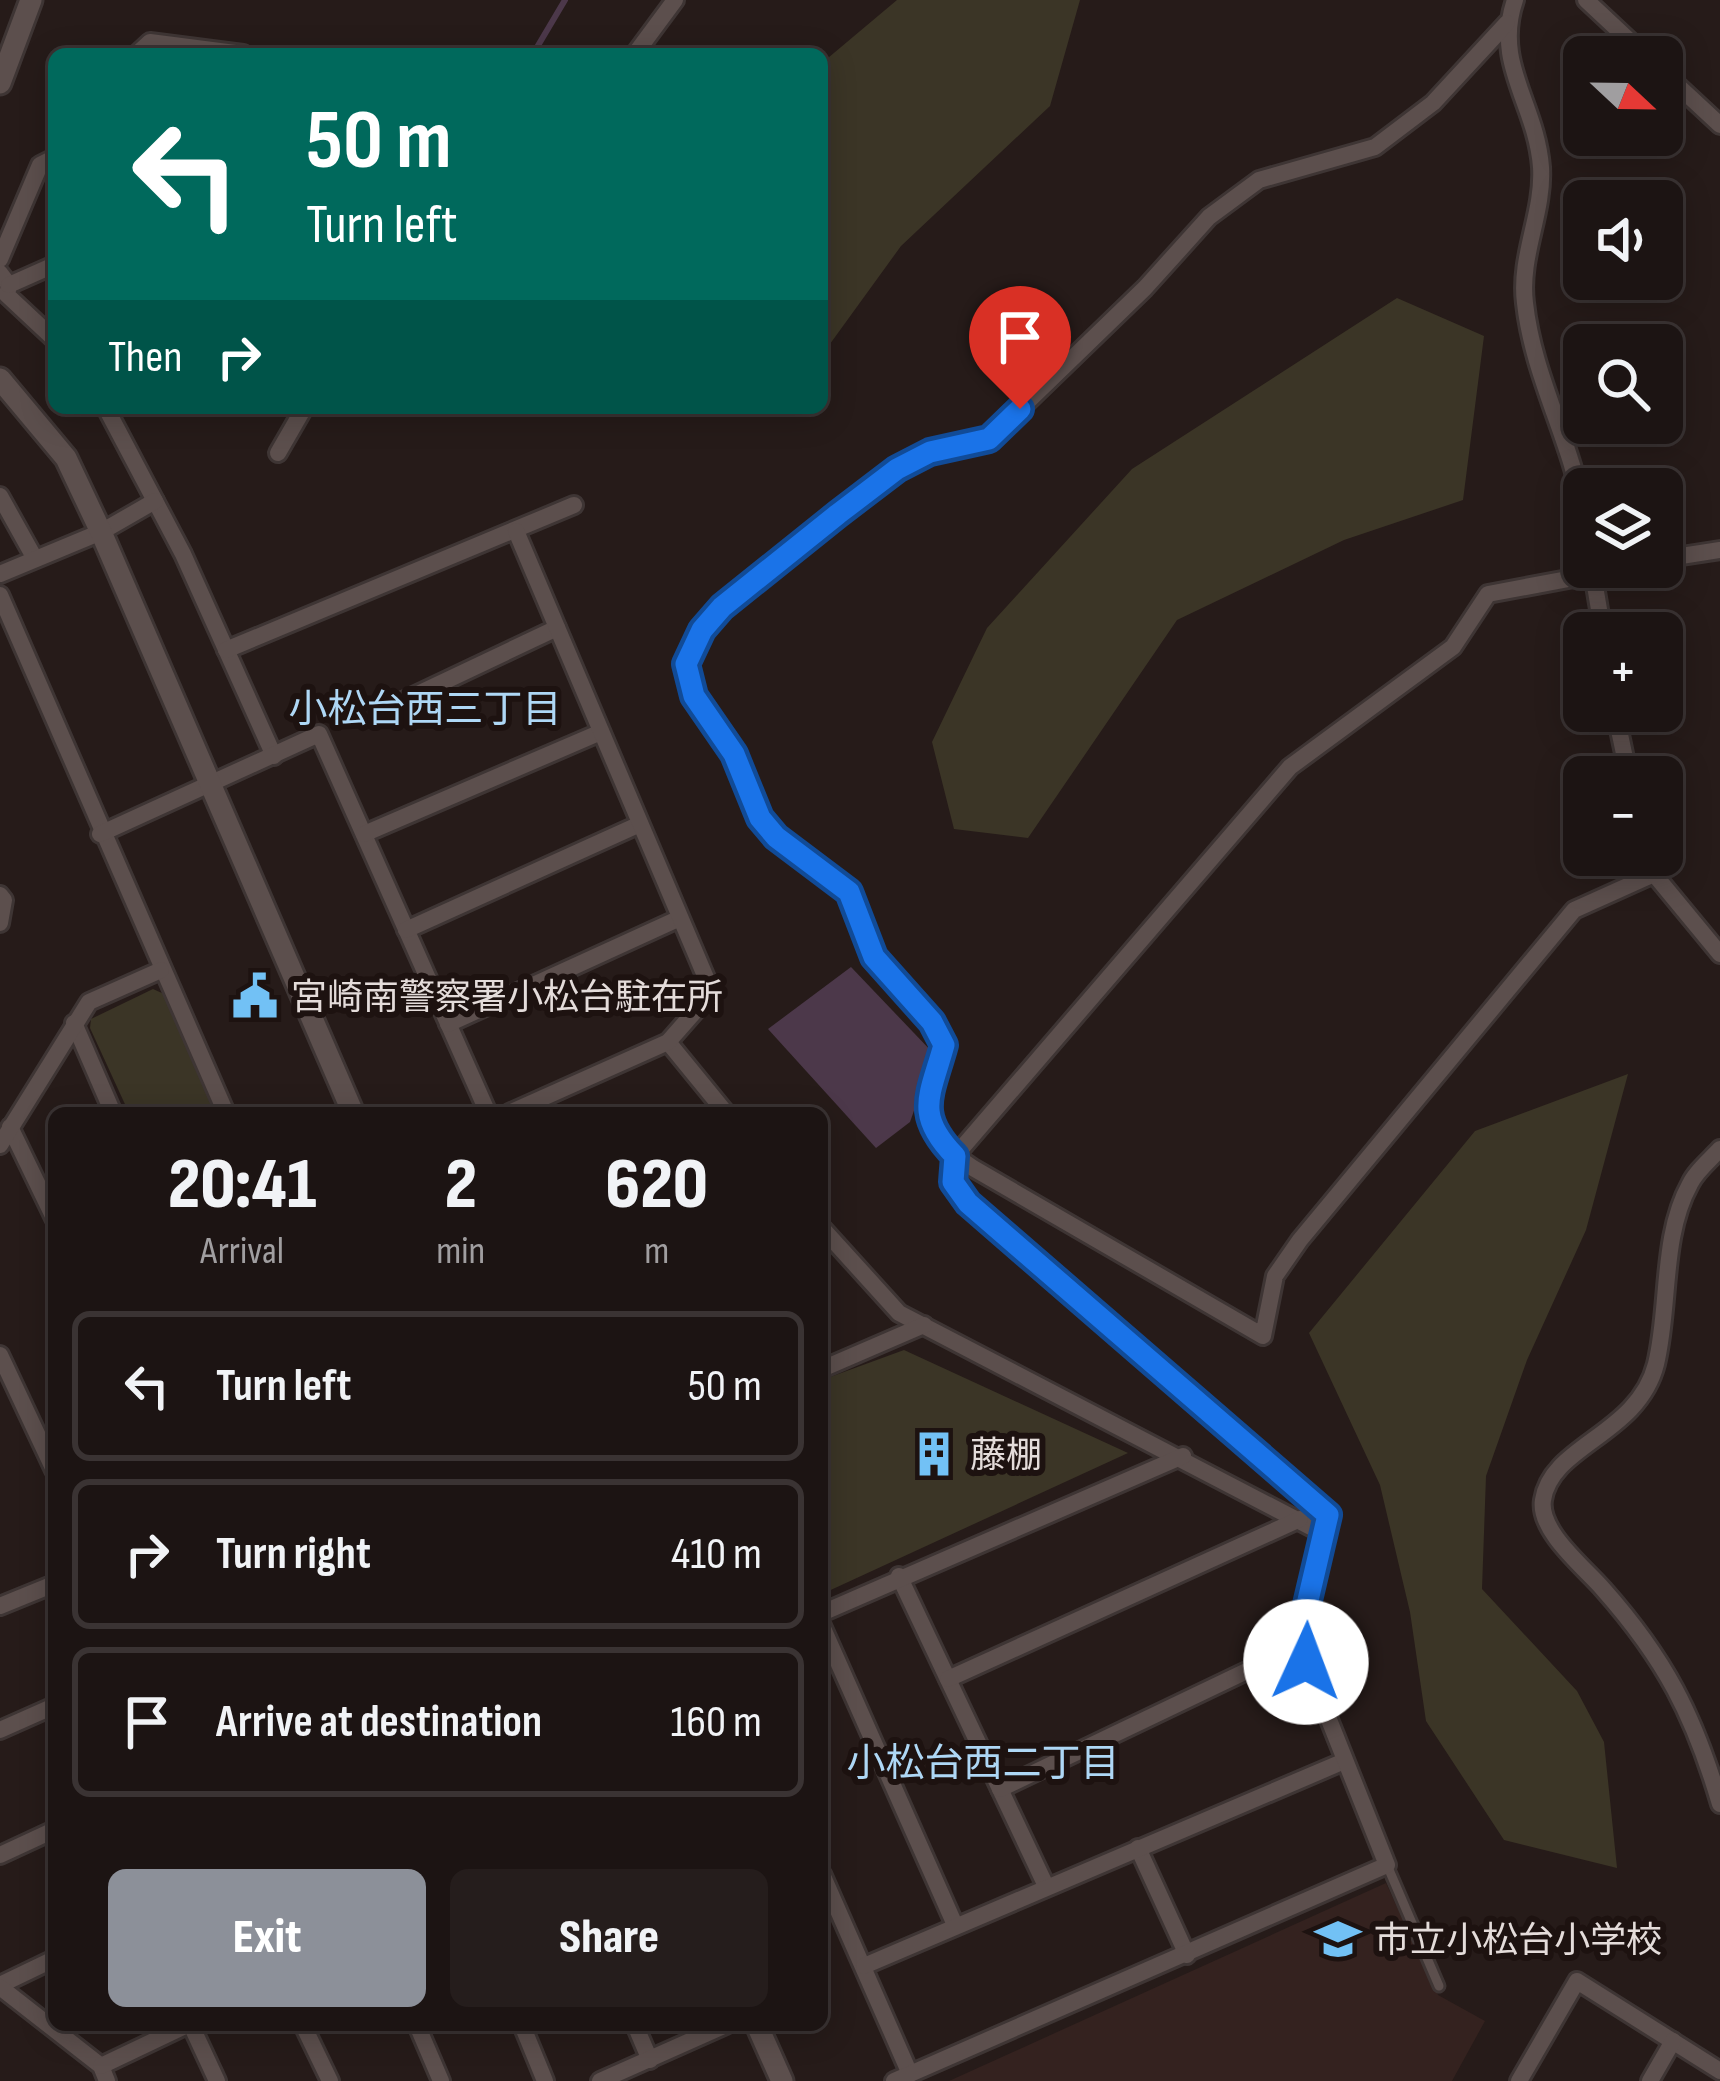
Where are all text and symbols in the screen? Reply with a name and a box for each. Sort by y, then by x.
north arrow [1563,36,1683,156]
map controls [1563,36,1683,876]
text: 50 m [306,91,452,192]
icon: left [108,96,264,252]
button: sound [1563,180,1683,300]
text: Turn left [306,193,458,258]
pin [969,286,1071,409]
icon: arrive [987,304,1053,370]
icon: right [206,324,272,390]
button: search [1563,324,1683,444]
text: Then [108,330,182,385]
button: layers [1563,468,1683,588]
button: + [1563,612,1683,732]
district label: 小松台西三丁目 [288,687,562,734]
button: − [1563,756,1683,876]
public building icon: 宮崎南警察署小松台駐在所 [230,971,280,1021]
place label: 宮崎南警察署小松台駐在所 [291,977,723,1020]
text: 20:41 [168,1142,316,1229]
text: 2 [445,1142,477,1229]
text: 620 [605,1142,708,1229]
text: Arrival [200,1228,284,1275]
text: min [436,1228,485,1275]
text: m [644,1228,669,1275]
icon: left [114,1353,180,1419]
text: Turn left [216,1359,351,1414]
text: 50 m [688,1359,762,1414]
building icon: 藤棚 [909,1429,959,1479]
place label: 藤棚 [970,1435,1042,1478]
icon: right [114,1521,180,1587]
text: Turn right [216,1527,371,1582]
text: 410 m [671,1527,762,1582]
position arrow [1243,1599,1369,1725]
icon: arrive [114,1689,180,1755]
text: Arrive at destination [216,1695,542,1750]
text: 160 m [670,1695,762,1750]
district label: 小松台西二丁目 [846,1741,1120,1788]
button: Exit [108,1869,426,2007]
button: Share [450,1869,768,2007]
school or university icon: 市立小松台小学校 [1313,1914,1363,1964]
place label: 市立小松台小学校 [1374,1920,1662,1963]

